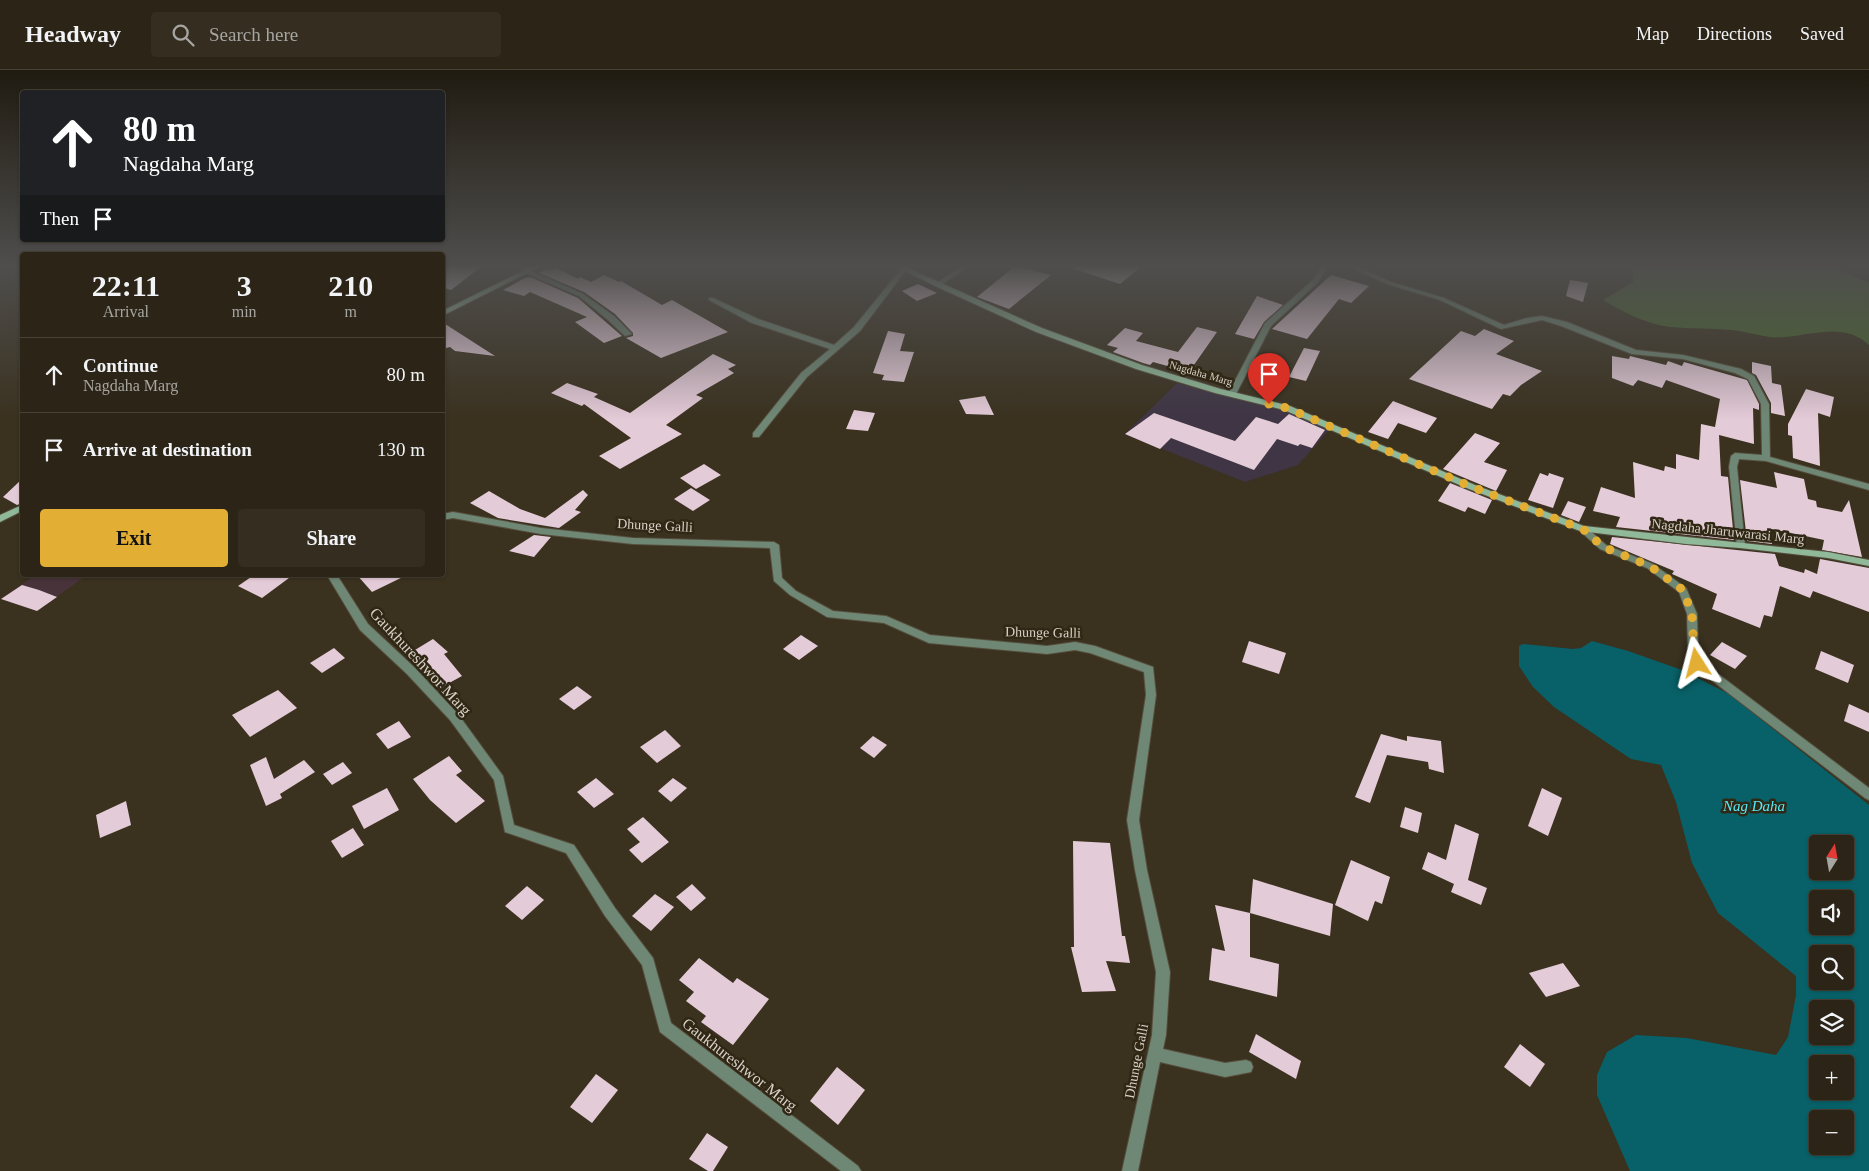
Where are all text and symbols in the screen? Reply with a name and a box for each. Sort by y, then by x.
search box [151,12,501,57]
text: Headway [25,21,121,47]
icon: search [169,21,197,49]
text: Search here [209,24,298,45]
text: Map [1636,24,1669,44]
text: Directions [1697,24,1772,44]
text: Saved [1800,24,1844,44]
icon: ahead [40,110,105,175]
text: 80 m [123,110,196,149]
text: Nagdaha Marg [123,151,254,176]
icon: arrive [89,205,117,233]
text: Then [40,208,79,229]
text: 22:11 [92,269,160,302]
text: 3 [237,269,252,302]
text: 210 [328,269,373,302]
text: Arrival [103,303,149,320]
text: min [232,303,257,320]
text: m [345,303,357,320]
pin [1248,353,1290,404]
text: Continue [83,355,158,376]
street label: Nagdaha Marg [1168,358,1235,388]
icon: arrive [1255,360,1283,388]
icon: ahead [40,361,68,389]
text: 80 m [386,364,425,385]
text: Nagdaha Marg [83,377,178,394]
icon: arrive [40,436,68,464]
text: Arrive at destination [83,439,252,460]
text: 130 m [377,439,425,460]
button: Exit [40,509,228,567]
button: Share [238,509,425,567]
street label: Dhunge Galli [617,516,693,535]
street label: Nagdaha Jharuwarasi Marg [1651,516,1805,547]
street label: Gaukhureshwor Marg [366,604,475,719]
street label: Dhunge Galli [1005,624,1081,641]
position arrow [1670,636,1722,688]
water label: Nag Daha [1722,798,1785,814]
north arrow [1809,835,1854,880]
map controls [1809,835,1854,1155]
button: sound [1809,890,1854,935]
button: search [1809,945,1854,990]
button: layers [1809,1000,1854,1045]
street label: Gaukhureshwor Marg [678,1014,800,1115]
street label: Dhunge Galli [1122,1022,1151,1100]
button: + [1809,1055,1854,1100]
button: − [1809,1110,1854,1155]

